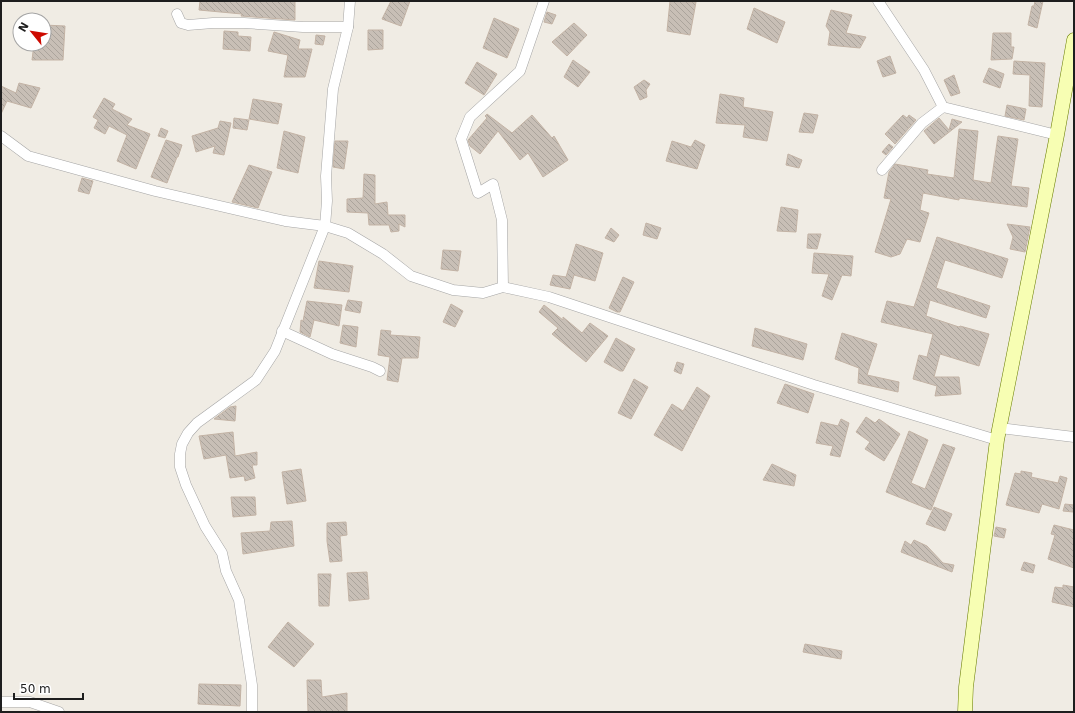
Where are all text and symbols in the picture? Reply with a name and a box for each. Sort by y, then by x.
north arrow [12,12,52,52]
text: N [16,20,32,34]
scale bar [14,675,83,701]
text: 50 m [20,682,51,696]

